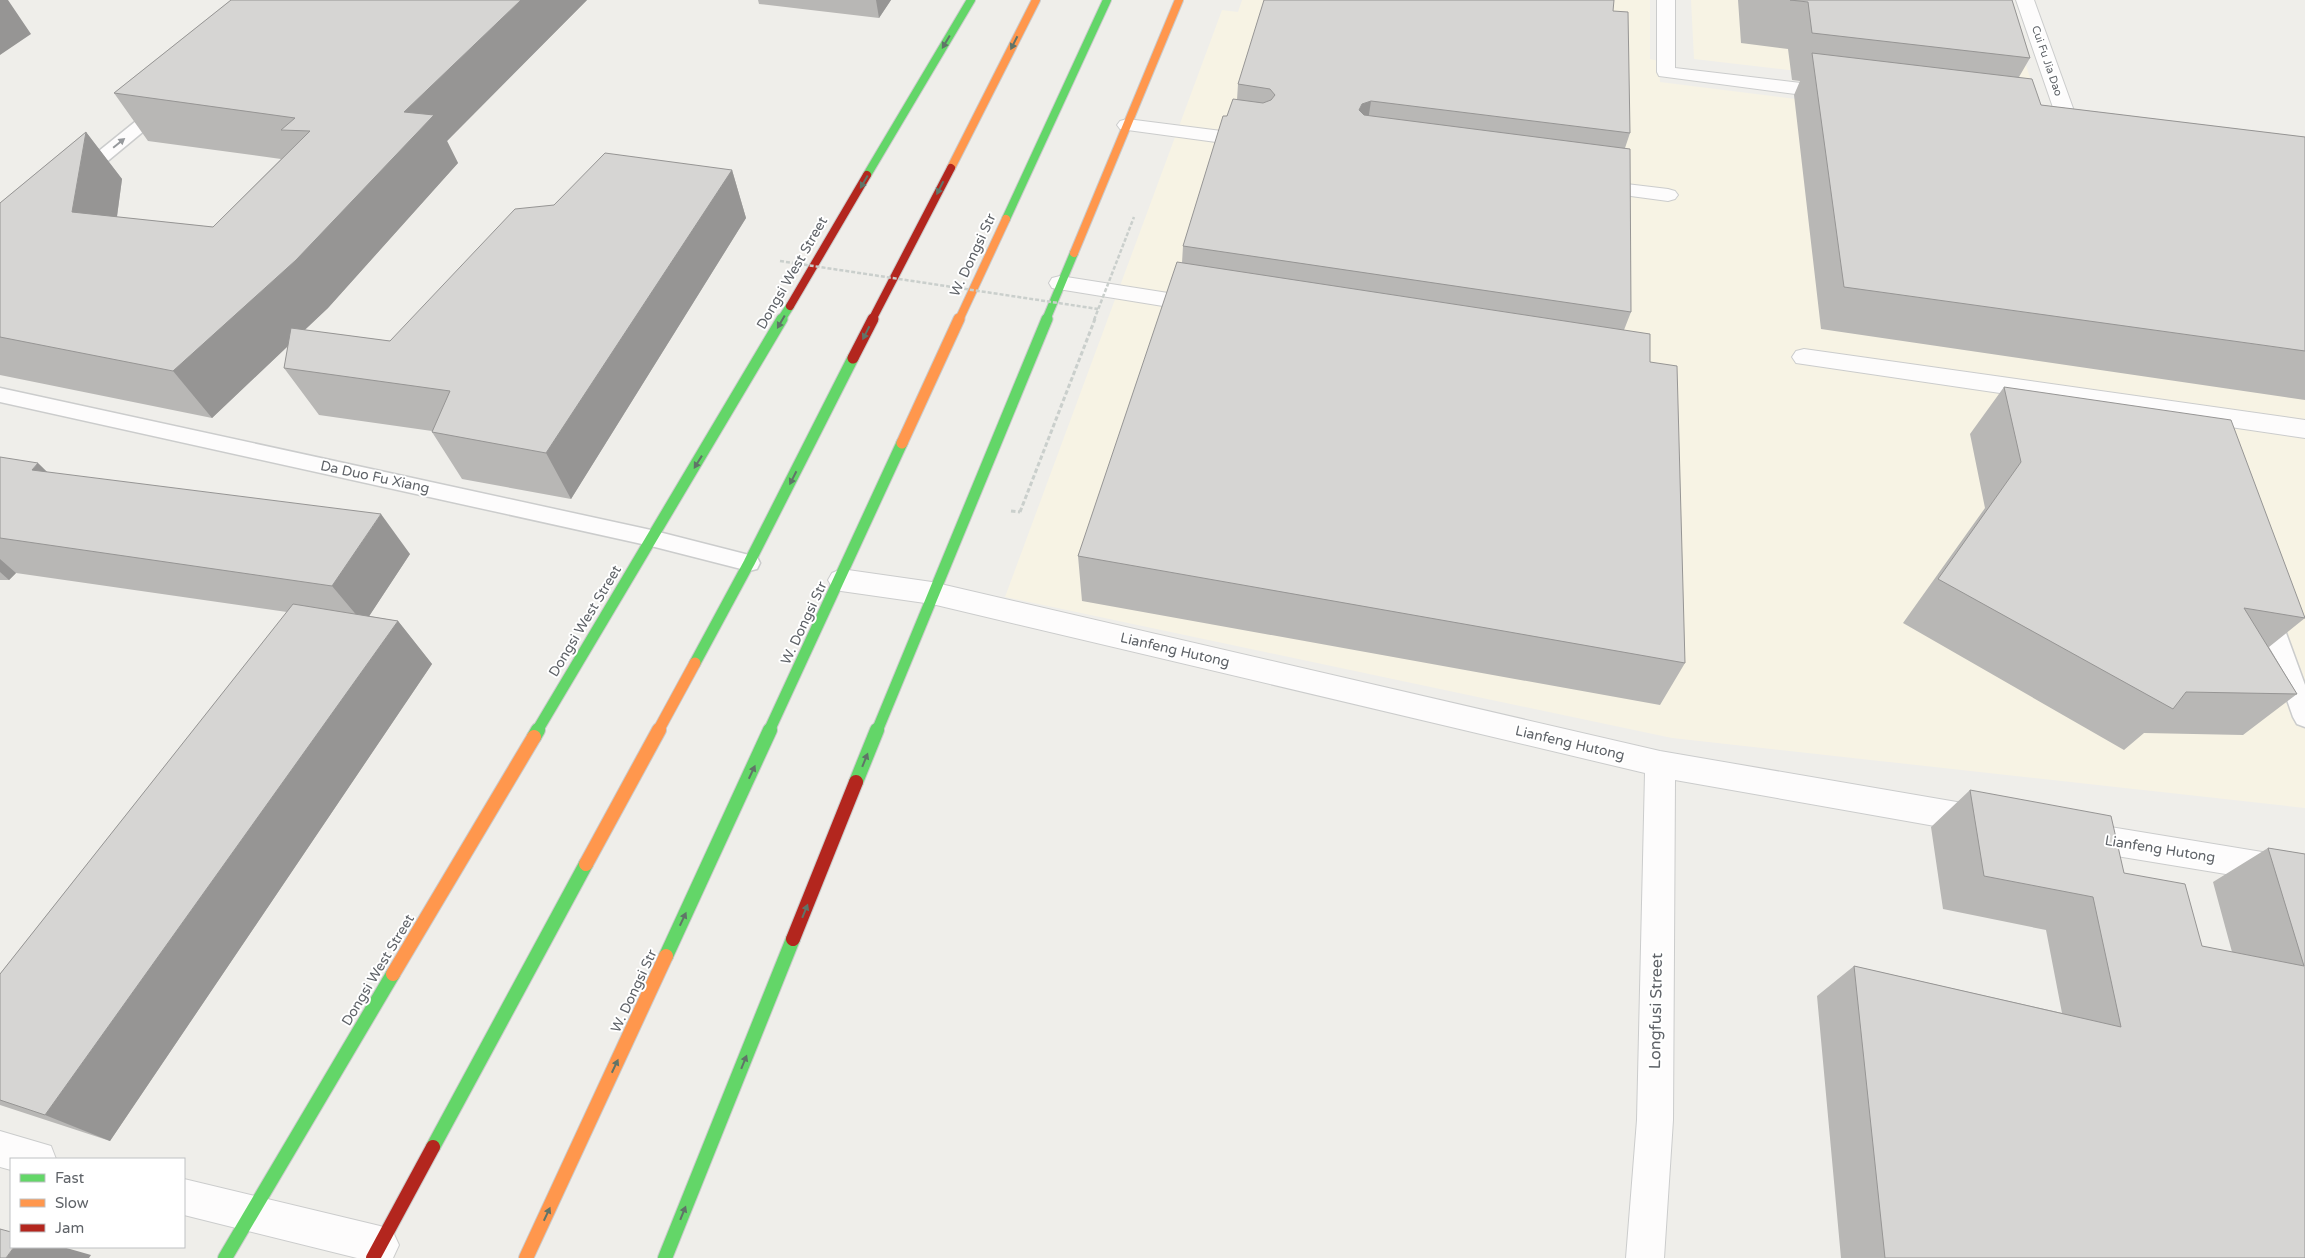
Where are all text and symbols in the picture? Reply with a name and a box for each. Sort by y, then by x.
street label: Cui Fu Jia Dao [2029,24,2065,98]
one-way arrow [942,35,951,49]
one-way arrow [1010,36,1018,51]
one-way arrow [112,138,125,149]
one-way arrow [859,175,868,188]
one-way arrow [936,181,944,195]
street label: W. Dongsi Str [946,210,1000,299]
street label: Dongsi West Street [753,213,831,332]
one-way arrow [777,316,786,329]
one-way arrow [862,326,870,340]
one-way arrow [694,455,703,468]
street label: Da Duo Fu Xiang [319,457,431,497]
one-way arrow [789,471,797,485]
street label: Dongsi West Street [545,562,625,680]
street label: W. Dongsi Str [777,578,831,667]
street label: Lianfeng Hutong [1119,629,1231,671]
street label: Lianfeng Hutong [1514,722,1626,764]
one-way arrow [862,753,869,768]
one-way arrow [748,765,756,779]
street label: Lianfeng Hutong [2104,832,2216,866]
one-way arrow [801,904,809,918]
street label: Dongsi West Street [338,911,418,1029]
one-way arrow [680,912,688,926]
street label: W. Dongsi Str [607,946,661,1035]
street label: Longfusi Street [1645,953,1667,1069]
one-way arrow [740,1054,748,1069]
one-way arrow [611,1059,619,1073]
legend [10,1158,185,1248]
text: Fast [55,1169,85,1187]
text: Slow [55,1194,89,1212]
one-way arrow [680,1206,688,1220]
one-way arrow [543,1207,551,1221]
text: Jam [55,1219,84,1237]

